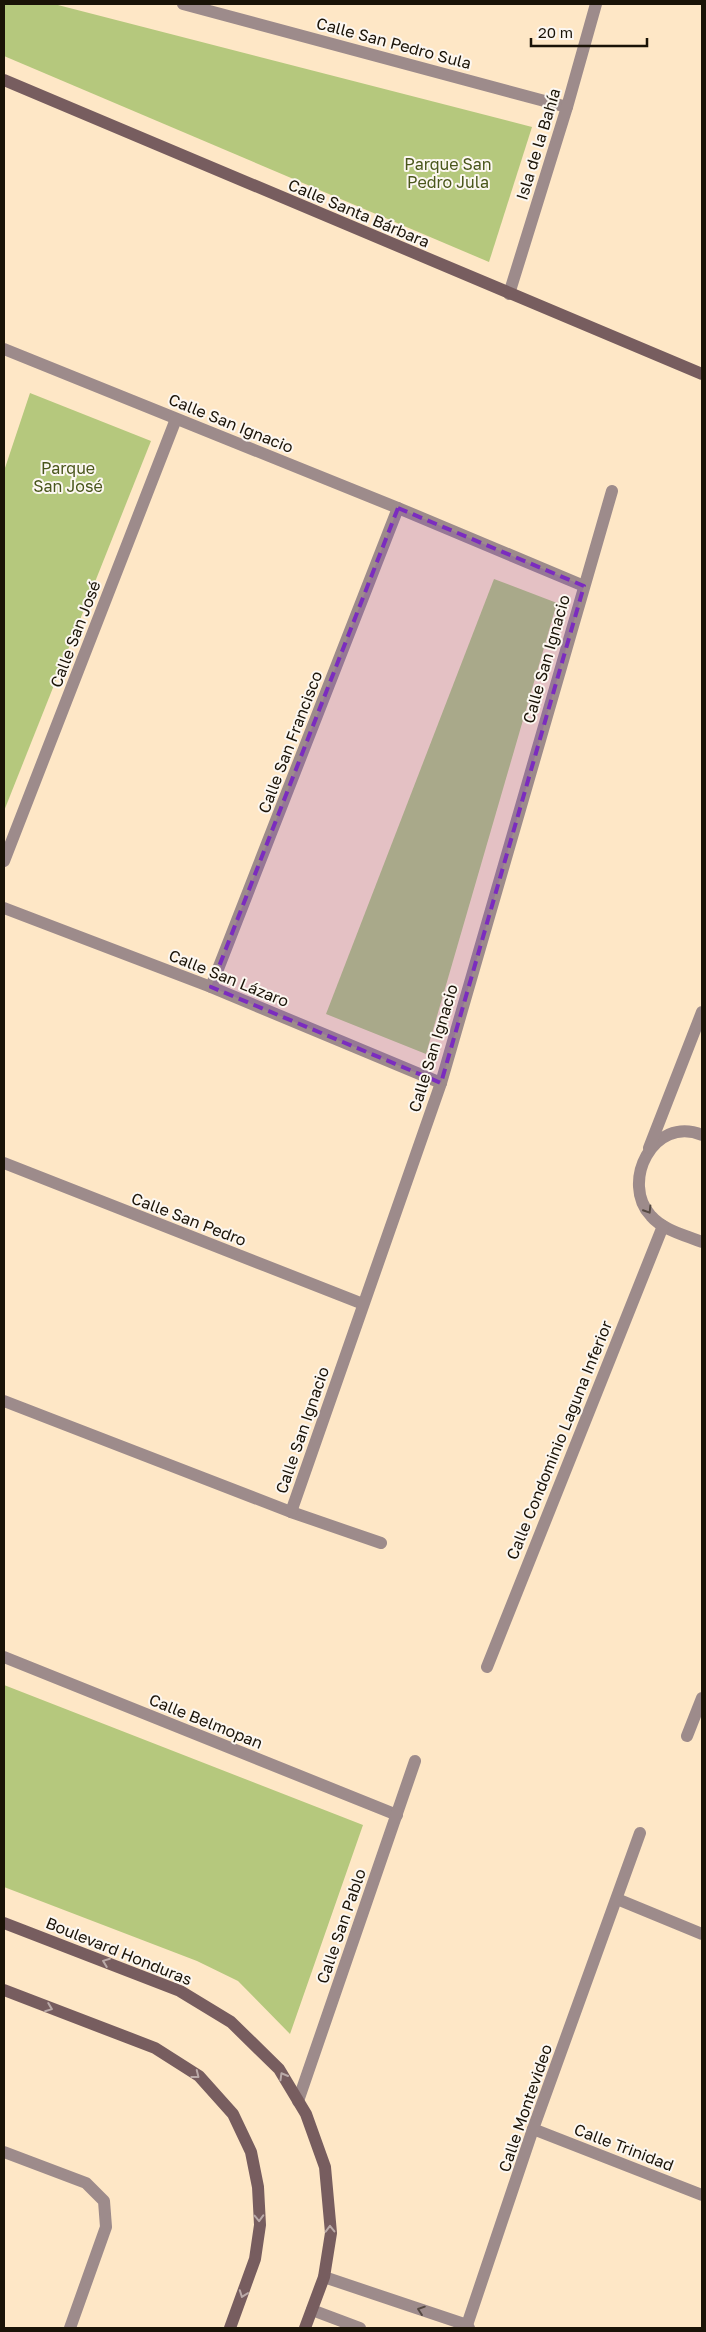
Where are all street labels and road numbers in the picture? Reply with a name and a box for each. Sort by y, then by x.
street label: Calle San Pedro Sula [314,13,474,73]
street label: Isla de la Bahía [511,86,565,202]
street label: Calle Santa Bárbara [285,174,433,252]
street label: Calle San Ignacio [166,389,296,457]
street label: Calle San José [45,578,105,690]
street label: Calle San Ignacio [518,592,574,726]
street label: Calle San Francisco [254,668,326,816]
street label: Calle San Lázaro [166,945,292,1011]
street label: Calle San Ignacio [404,982,462,1114]
street label: Calle San Pedro [129,1188,249,1250]
street label: Calle Condominio Laguna Inferior [502,1318,616,1562]
street label: Calle San Ignacio [271,1364,333,1496]
street label: Calle Belmopan [146,1689,266,1753]
street label: Calle San Pablo [312,1866,370,1986]
street label: Boulevard Honduras [43,1912,195,1990]
street label: Calle Montevideo [494,2042,556,2174]
street label: Calle Trinidad [571,2119,677,2175]

